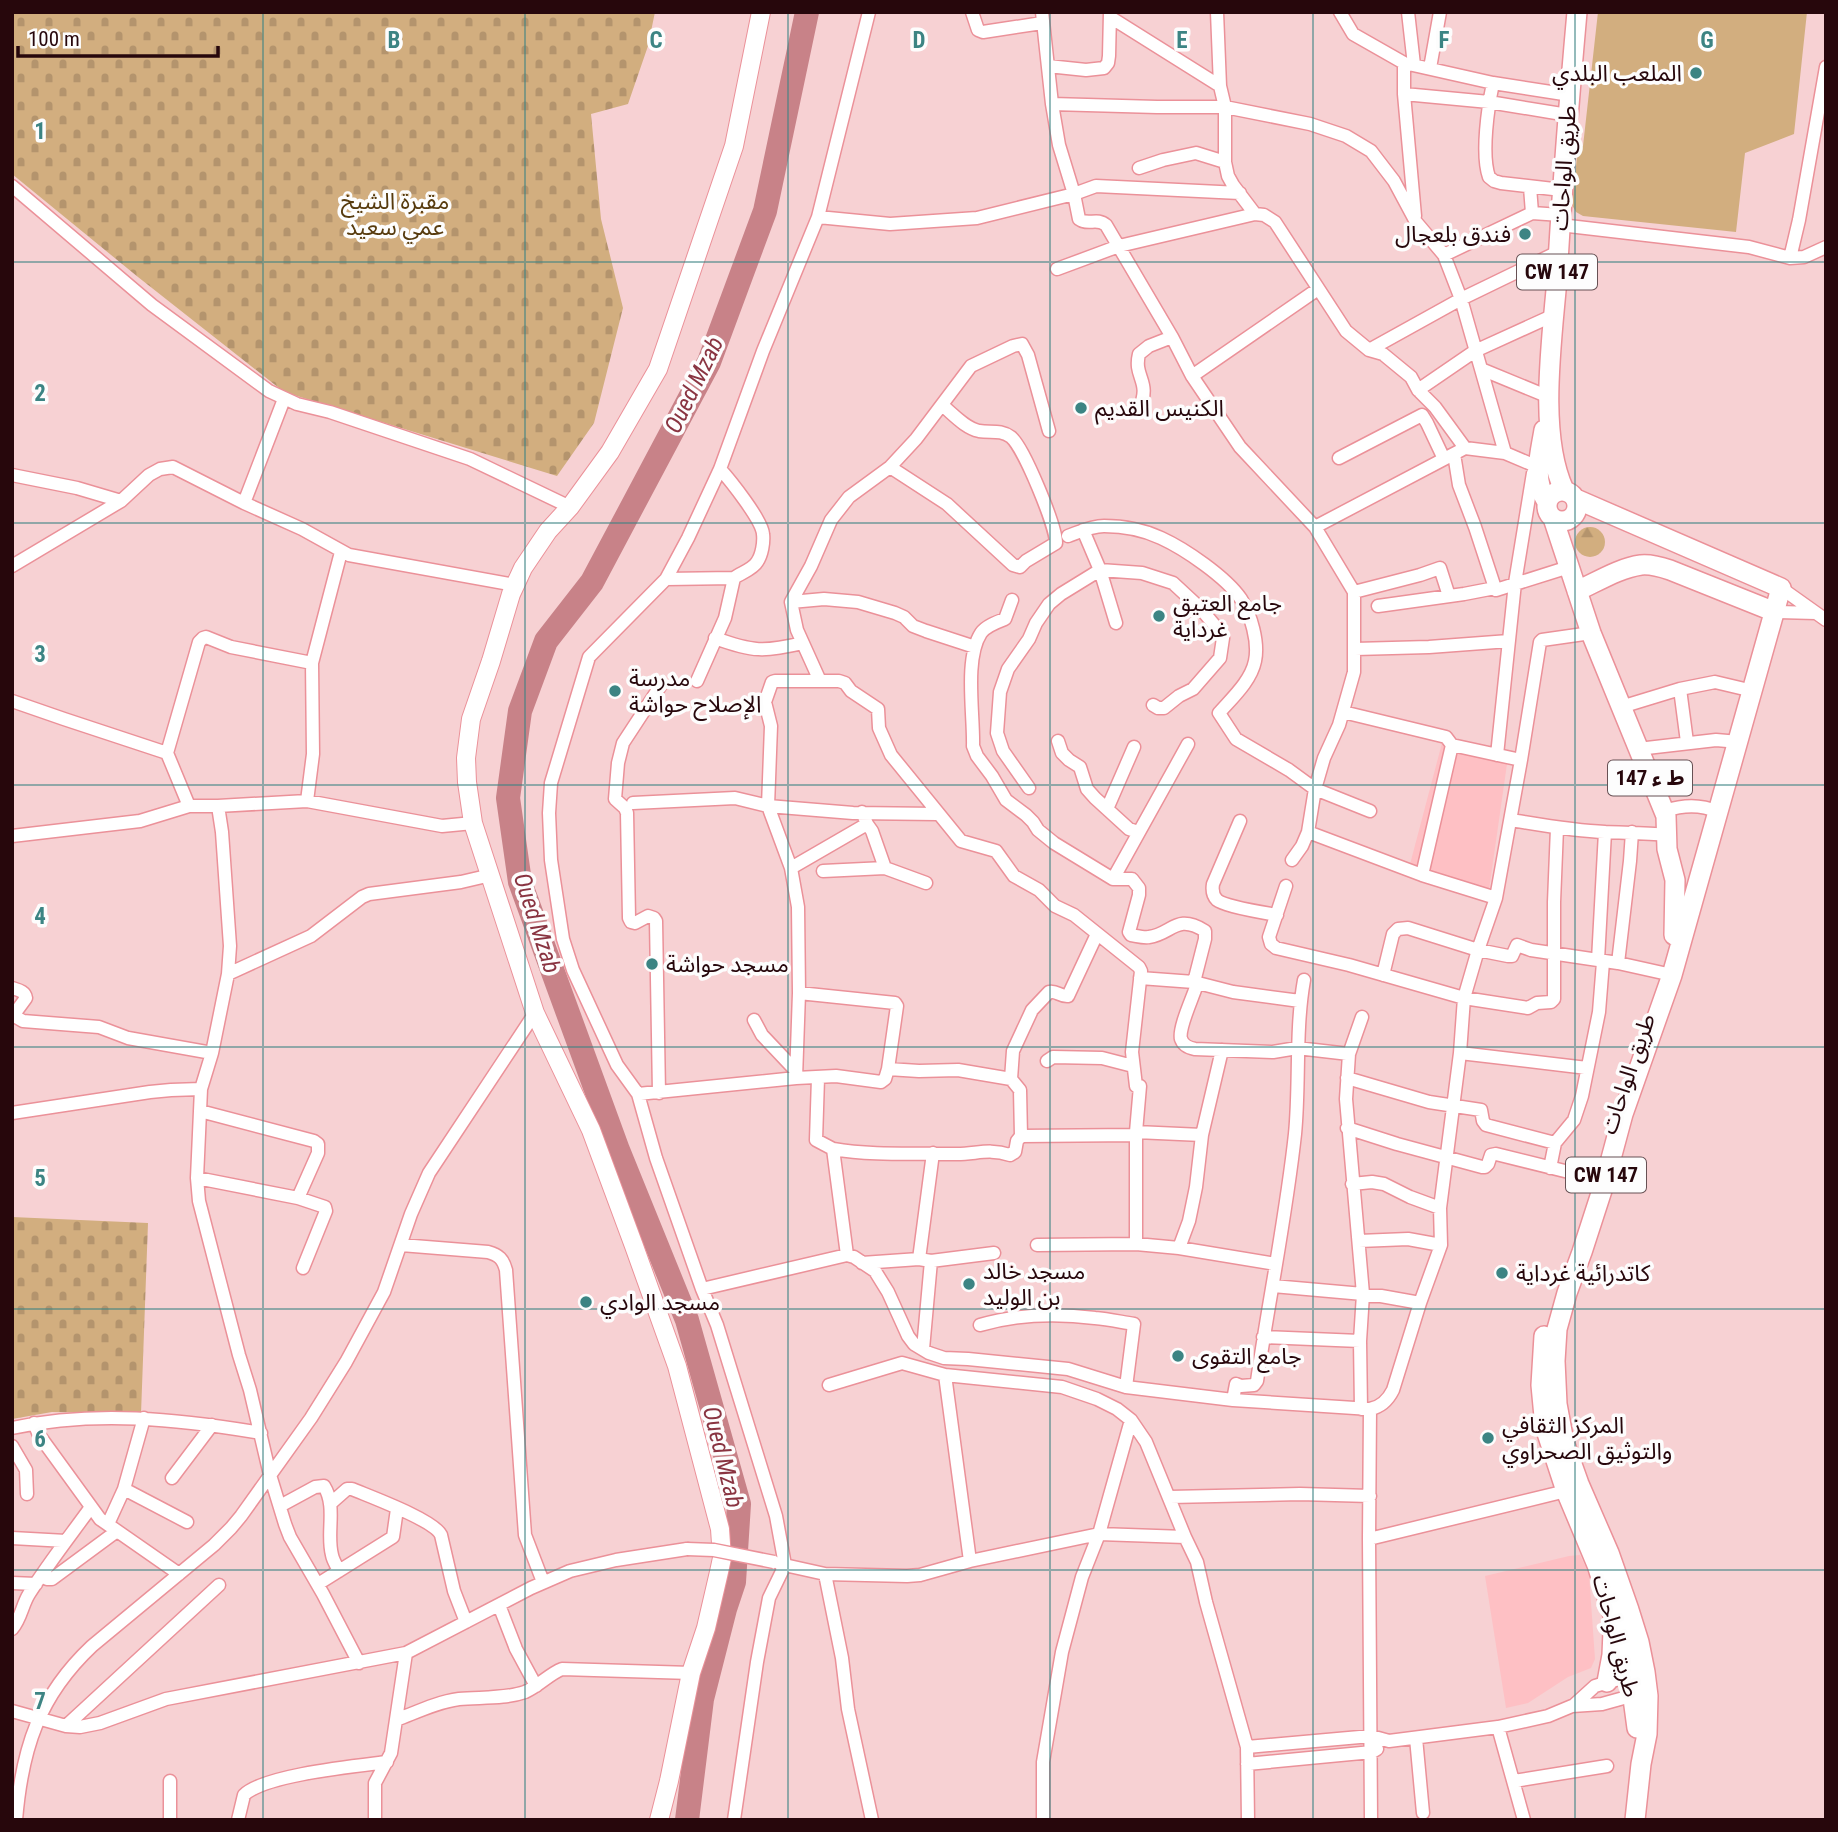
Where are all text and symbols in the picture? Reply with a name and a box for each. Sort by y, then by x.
scale bar [18,14,217,58]
text: 100 m [28,27,80,51]
text: B [388,27,400,54]
text: C [649,27,663,54]
text: D [913,27,926,54]
text: E [1176,27,1188,54]
text: F [1439,27,1450,54]
text: G [1700,27,1714,54]
place label: الملعب البلدي [1552,60,1682,90]
marker: الملعب البلدي [1688,65,1704,81]
street label: طريق الواحات [1546,104,1582,232]
text: 1 [34,118,46,145]
park label: مقبرة الشيخ عمي سعيد [341,188,449,244]
place label: فندق بلعجال [1395,221,1511,248]
marker: فندق بلعجال [1517,226,1533,242]
road number: CW 147 [1517,254,1597,290]
water label: Oued Mzab [659,332,729,438]
text: 2 [34,380,46,407]
place label: الكنيس القديم [1095,395,1224,425]
marker: الكنيس القديم [1073,400,1089,416]
place label: جامع العتيق غرداية [1173,590,1282,643]
marker: جامع العتيق غرداية [1151,608,1167,624]
text: 3 [34,641,46,668]
place label: مدرسة الإصلاح حواشة [629,665,761,721]
marker: مدرسة الإصلاح حواشة [607,683,623,699]
road number: ط ء 147 [1608,760,1692,796]
water label: Oued Mzab [508,869,566,977]
text: 4 [34,903,46,930]
place label: مسجد حواشة [666,951,789,978]
marker: مسجد حواشة [644,956,660,972]
street label: طريق الواحات [1595,1010,1661,1138]
road number: CW 147 [1566,1158,1646,1192]
text: 5 [34,1165,46,1192]
place label: مسجد خالد بن الوليد [983,1258,1085,1311]
place label: كاتدرائية غرداية [1516,1260,1651,1287]
marker: كاتدرائية غرداية [1494,1265,1510,1281]
marker: مسجد خالد بن الوليد [961,1276,977,1292]
place label: مسجد الوادي [600,1289,720,1319]
marker: مسجد الوادي [578,1294,594,1310]
place label: جامع التقوى [1192,1343,1302,1373]
marker: جامع التقوى [1170,1348,1186,1364]
water label: Oued Mzab [697,1403,749,1511]
place label: المركز الثقافي والتوثيق الصحراوي [1502,1412,1672,1468]
text: 6 [34,1426,46,1453]
marker: المركز الثقافي والتوثيق الصحراوي [1480,1430,1496,1446]
street label: طريق الواحات [1587,1572,1645,1700]
text: 7 [34,1688,46,1715]

